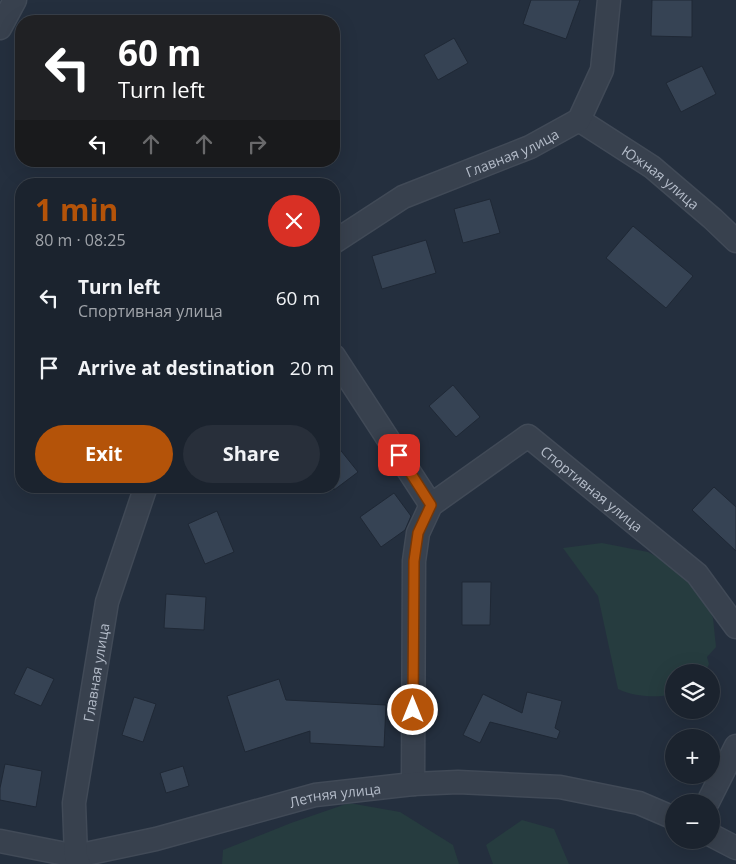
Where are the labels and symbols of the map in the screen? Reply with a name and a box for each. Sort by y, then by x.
street label: Главная улица [463,124,562,181]
street label: Южная улица [619,141,704,213]
pin [378,434,420,476]
street label: Спортивная улица [537,441,647,536]
street label: Главная улица [78,622,113,723]
position arrow [386,683,438,735]
street label: Летняя улица [287,778,382,811]

